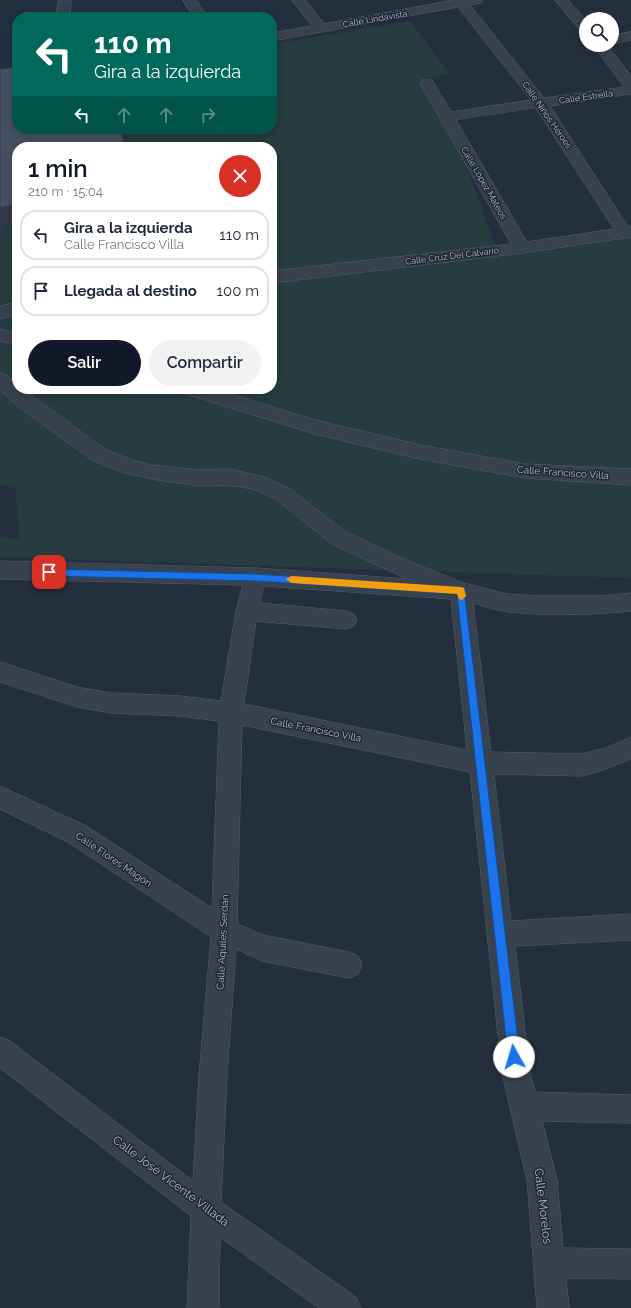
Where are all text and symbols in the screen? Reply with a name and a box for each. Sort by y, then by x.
street label: Calle Lindavista [342,8,408,30]
map controls [579,12,619,52]
button: search [579,12,619,52]
text: 110 m [94,27,172,60]
icon: left [28,28,80,80]
text: Gira a la izquierda [94,61,241,82]
street label: Calle Niños Héroes [520,80,574,151]
street label: Calle Estrella [558,88,614,106]
icon: left [71,104,93,126]
icon: ahead [113,104,135,126]
icon: ahead [155,104,177,126]
icon: right [197,104,219,126]
street label: Calle López Mateos [459,145,509,222]
text: 1 min [28,154,88,183]
button: close [219,155,261,197]
text: 210 m · 15:04 [28,184,103,199]
text: Gira a la izquierda [64,219,193,237]
icon: left [30,224,52,246]
text: 110 m [219,226,259,244]
text: Calle Francisco Villa [64,237,184,252]
street label: Calle Cruz Del Calvario [404,245,500,267]
icon: arrive [30,280,52,302]
text: Llegada al destino [64,282,197,300]
text: 100 m [217,282,259,300]
button: Salir [28,340,141,386]
button: Compartir [149,340,261,386]
street label: Calle Francisco Villa [516,464,609,481]
pin [32,555,66,589]
icon: arrive [38,561,60,583]
street label: Calle Francisco Villa [269,715,362,744]
street label: Calle Flores Magón [74,830,154,889]
street label: Calle Aquiles Serdán [215,894,231,990]
position arrow [493,1036,535,1078]
street label: Calle José Vicente Villada [110,1133,232,1229]
street label: Calle Morelos [531,1167,555,1245]

